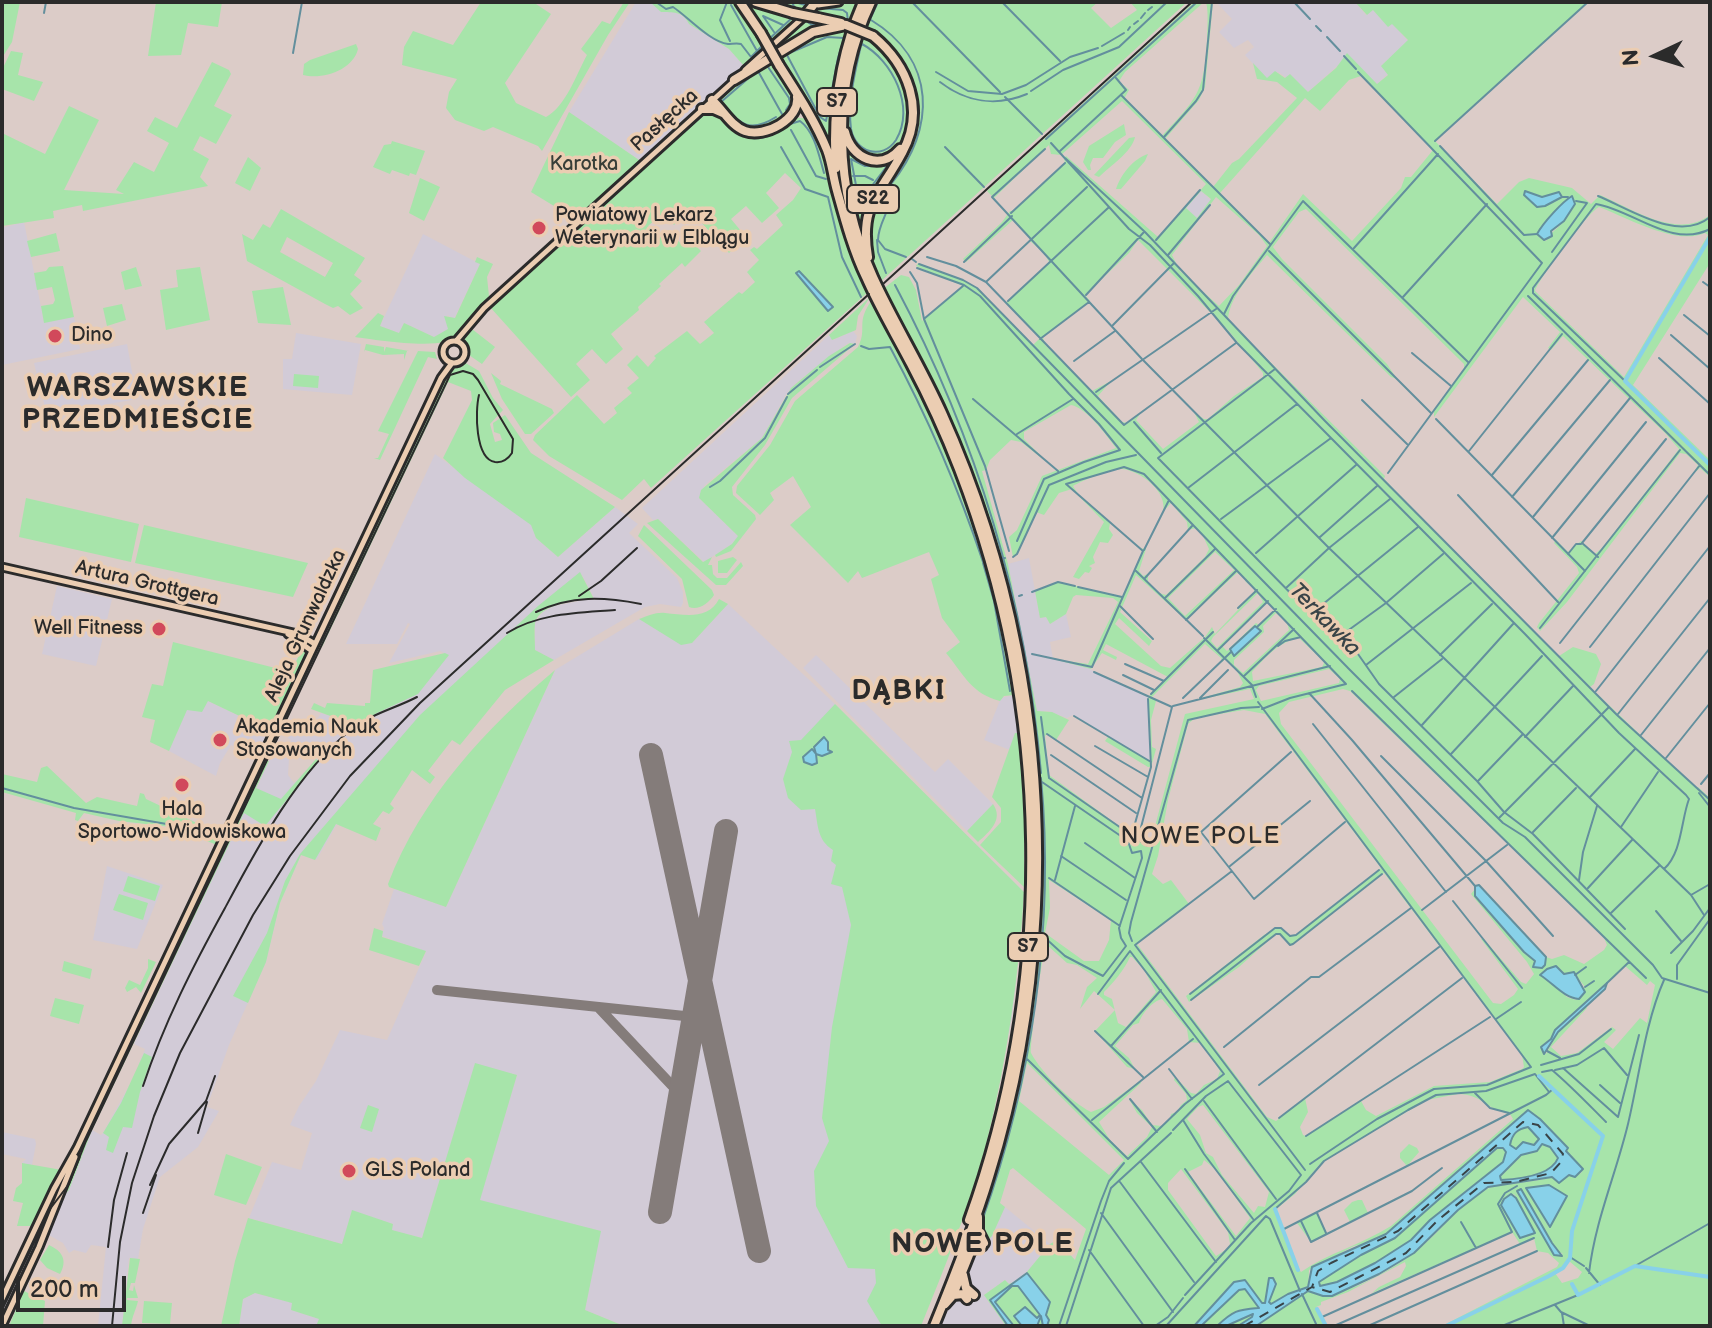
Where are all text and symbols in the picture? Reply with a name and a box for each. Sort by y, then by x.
north arrow [1616,16,1696,96]
text: N [1618,49,1646,67]
street label: Pasłęcka [626,85,704,157]
road number: S7 [817,88,857,116]
park label: Karotka [550,153,618,177]
road number: S22 [847,185,899,213]
place label: Powiatowy Lekarz Weterynarii w Elblągu [555,204,749,251]
marker: Powiatowy Lekarz Weterynarii w Elblągu [530,219,548,237]
place label: Dino [71,324,113,348]
marker: Dino [46,327,64,345]
district label: WARSZAWSKIE PRZEDMIEŚCIE [22,372,254,438]
street label: Aleja Grunwaldzka [260,546,352,706]
street label: Artura Grottgera [73,556,221,612]
water label: Terkawka [1283,578,1365,662]
place label: Well Fitness [34,617,143,641]
marker: Well Fitness [150,620,168,638]
district label: DĄBKI [852,675,946,709]
place label: Akademia Nauk Stosowanych [236,716,378,763]
marker: Akademia Nauk Stosowanych [211,731,229,749]
marker: Hala Sportowo-Widowiskowa [173,776,191,794]
place label: Hala Sportowo-Widowiskowa [78,798,286,845]
district label: NOWE POLE [1121,823,1281,851]
road number: S7 [1008,933,1048,961]
place label: GLS Poland [365,1159,471,1183]
marker: GLS Poland [340,1162,358,1180]
district label: NOWE POLE [891,1228,1075,1262]
scale bar [20,1260,130,1310]
text: 200 m [30,1275,99,1304]

